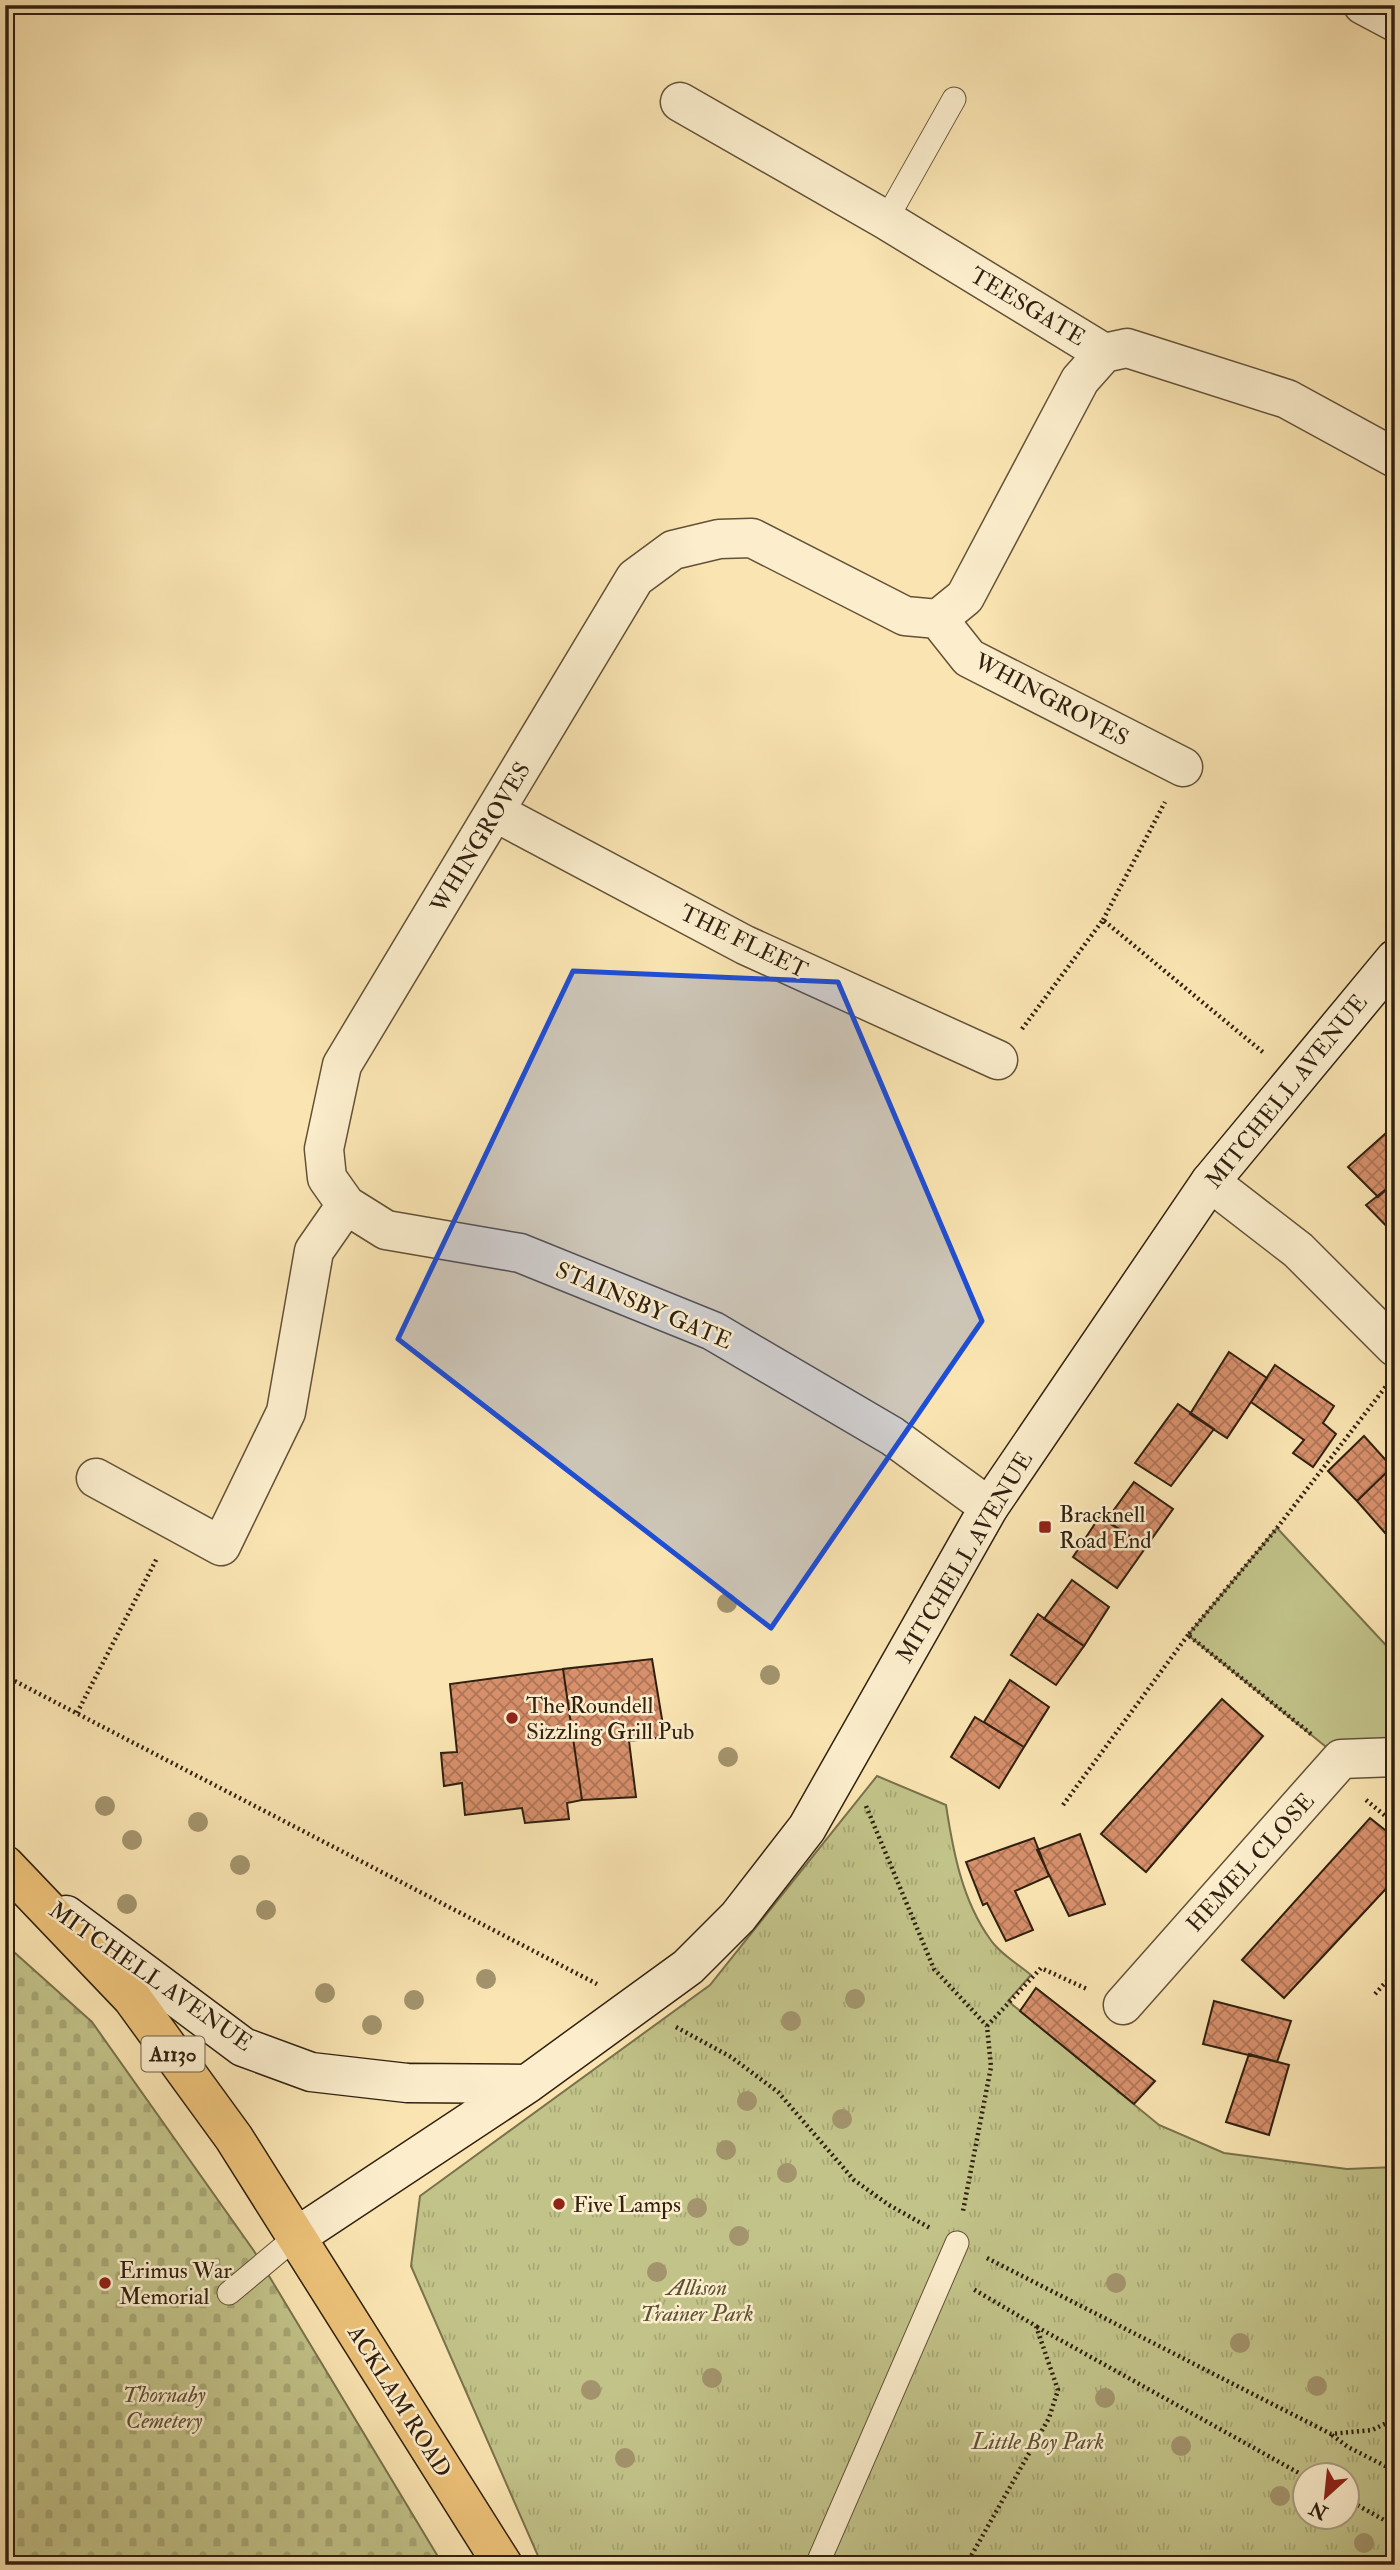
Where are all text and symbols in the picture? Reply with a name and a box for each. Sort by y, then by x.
street label: TEESGATE [965,261,1091,352]
street label: WHINGROVES [969,646,1134,752]
street label: WHINGROVES [424,757,537,919]
street label: THE FLEET [675,898,812,985]
street label: MITCHELL AVENUE [1199,988,1374,1194]
street label: STAINSBY GATE [551,1255,736,1356]
street label: MITCHELL AVENUE [890,1446,1039,1668]
place label: Bracknell Road End [1059,1500,1152,1555]
marker: Bracknell Road End [1037,1519,1053,1535]
place label: The Roundell Sizzling Grill Pub [526,1691,694,1746]
marker: The Roundell Sizzling Grill Pub [504,1710,520,1726]
street label: HEMEL CLOSE [1180,1787,1320,1938]
street label: MITCHELL AVENUE [43,1895,258,2058]
road number: A1130 [142,2036,204,2072]
place label: Five Lamps [573,2190,681,2220]
marker: Five Lamps [551,2196,567,2212]
place label: Erimus War Memorial [119,2256,232,2311]
park label: Allison Trainer Park [640,2273,754,2328]
marker: Erimus War Memorial [97,2275,113,2291]
street label: ACKLAM ROAD [341,2319,458,2483]
park label: Thornaby Cemetery [123,2380,206,2435]
park label: Little Boy Park [971,2427,1104,2456]
north arrow [1292,2462,1362,2532]
text: N [1305,2495,1333,2525]

